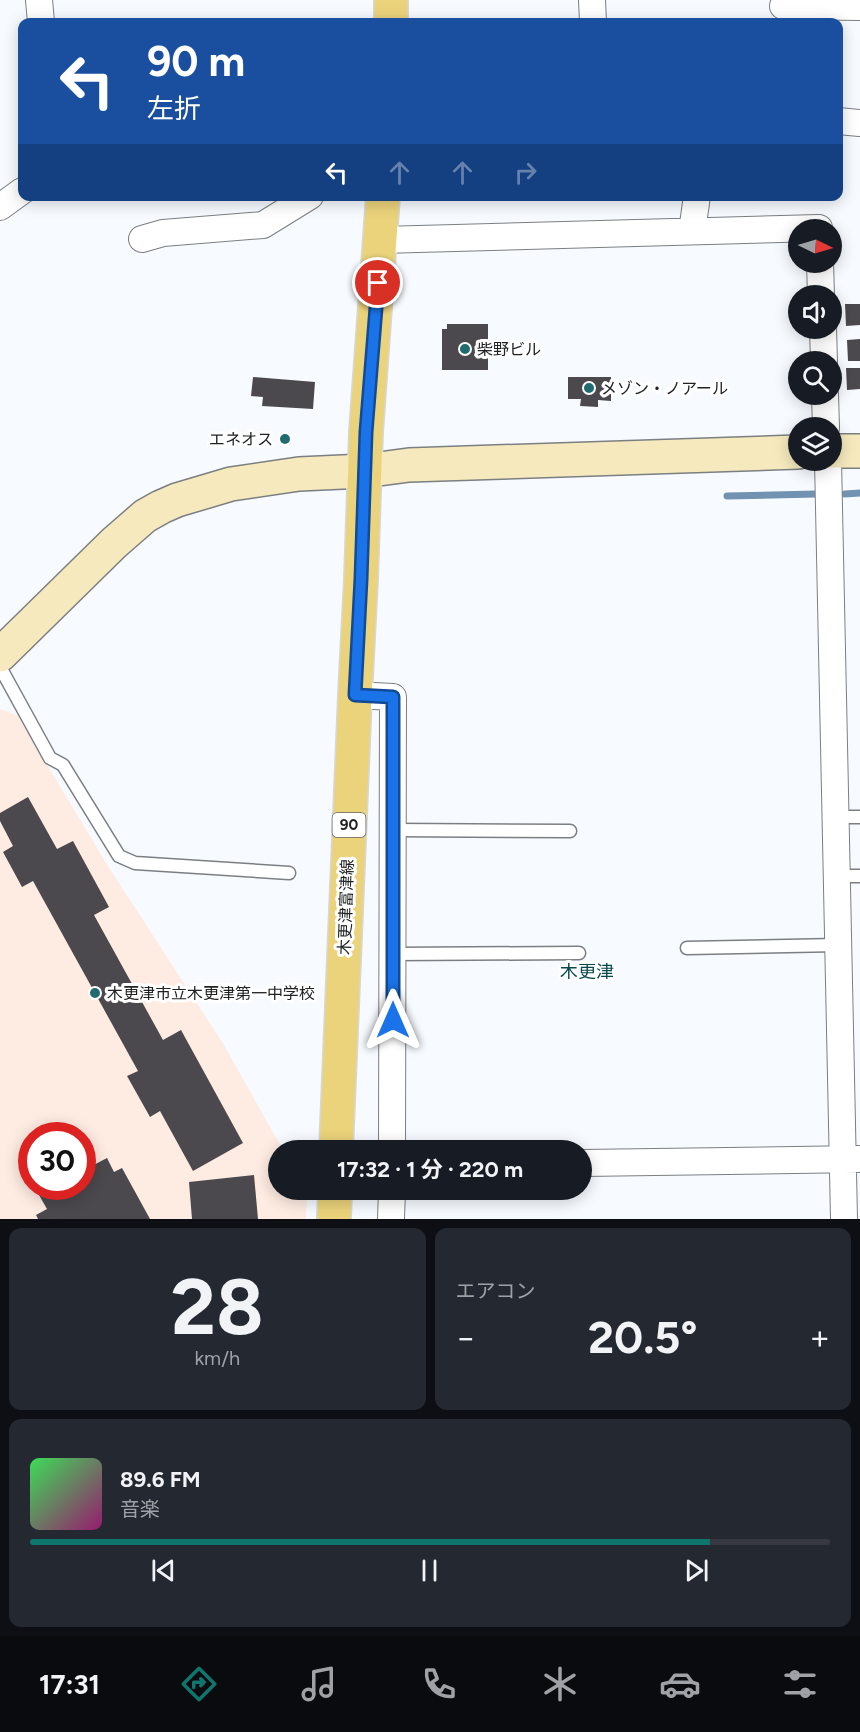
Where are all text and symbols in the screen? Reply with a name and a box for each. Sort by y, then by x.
text: 90 m [147,36,245,87]
icon: left [48,42,126,120]
text: 左折 [147,92,201,125]
icon: left [320,156,353,189]
icon: ahead [383,156,416,189]
icon: ahead [446,156,479,189]
icon: right [509,156,542,189]
north arrow [788,219,842,273]
map controls [788,219,842,471]
pin [352,257,403,308]
icon: arrive [361,266,394,299]
button: sound [788,285,842,339]
place label: 柴野ビル [477,340,541,359]
marker: 柴野ビル [458,342,472,356]
button: search [788,351,842,405]
place label: メゾン・ノアール [601,379,728,398]
marker: メゾン・ノアール [582,381,596,395]
button: layers [788,417,842,471]
place label: エネオス [209,430,273,449]
marker: エネオス [278,432,292,446]
road number: 90 [332,813,366,837]
street label: 木更津富津線 [335,859,357,955]
district label: 木更津 [560,961,614,983]
place label: 木更津市立木更津第一中学校 [107,984,315,1003]
marker: 木更津市立木更津第一中学校 [88,986,102,1000]
position arrow [361,988,425,1052]
speed limit sign: 30 [18,1122,96,1200]
text: 17:32 · 1 分 · 220 m [337,1156,523,1183]
text: 28 [171,1260,264,1354]
text: エアコン [456,1279,536,1303]
text: 20.5° [588,1310,698,1364]
text: − [456,1318,476,1357]
text: + [809,1318,830,1357]
text: km/h [194,1346,240,1370]
text: 89.6 FM [120,1466,201,1493]
text: 音楽 [120,1497,160,1521]
icon: previous [147,1554,180,1587]
icon: pause [413,1554,446,1587]
icon: next [680,1554,713,1587]
icon: directions [178,1663,220,1705]
icon: music [298,1663,340,1705]
icon: phone [418,1663,460,1705]
icon: climate [539,1663,581,1705]
icon: car [659,1663,701,1705]
icon: filters [779,1663,821,1705]
text: 17:31 [39,1668,100,1701]

